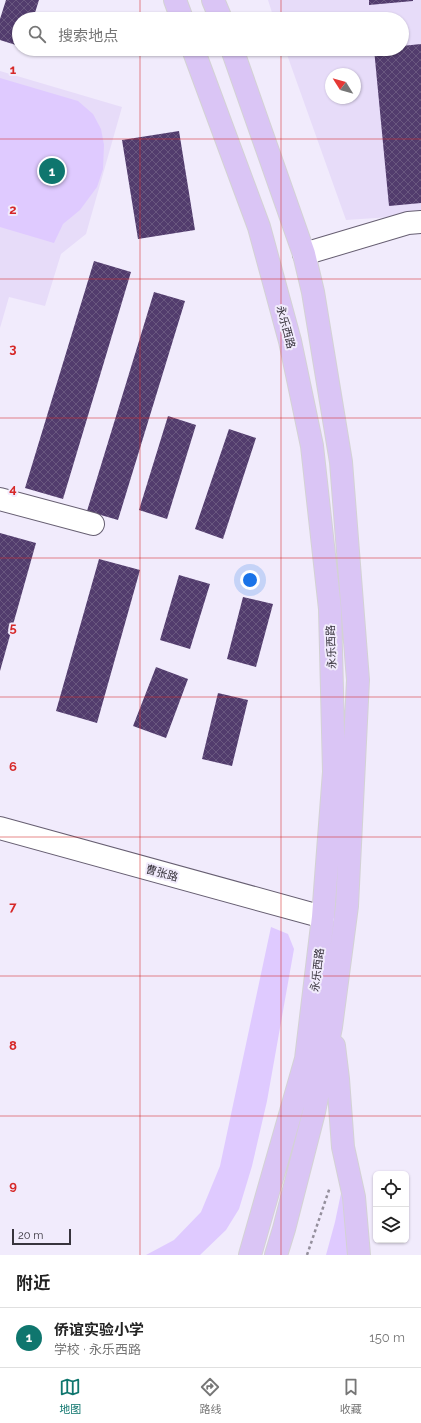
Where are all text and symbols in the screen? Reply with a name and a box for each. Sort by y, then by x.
search box [12,12,409,56]
icon: search [26,23,48,45]
text: 搜索地点 [58,27,118,45]
text: 1 [10,62,17,77]
north arrow [325,68,361,104]
pin: 1 [39,156,65,186]
text: 2 [9,202,17,217]
street label: 永乐西路 [274,304,297,350]
text: 3 [9,341,17,356]
text: 4 [9,481,17,496]
your location [240,570,260,590]
text: 5 [9,620,17,635]
street label: 永乐西路 [324,625,339,669]
text: 6 [9,759,17,774]
street label: 曹张路 [144,863,180,884]
text: 7 [9,899,17,914]
street label: 永乐西路 [308,947,327,993]
text: 8 [9,1038,17,1053]
map controls [373,1171,409,1243]
button: locate [373,1171,409,1207]
text: 9 [9,1178,17,1193]
button: layers [373,1207,409,1243]
scale bar [12,1227,71,1246]
text: 20 m [18,1229,43,1242]
text: 附近 [16,1273,50,1293]
text: 侨谊实验小学 [54,1321,144,1339]
text: 1 [26,1330,32,1345]
text: 150 m [369,1330,405,1345]
text: 学校 · 永乐西路 [54,1342,141,1357]
tab: 地图 [59,1376,81,1416]
tab: 路线 [199,1376,221,1416]
tab: 收藏 [340,1376,362,1416]

